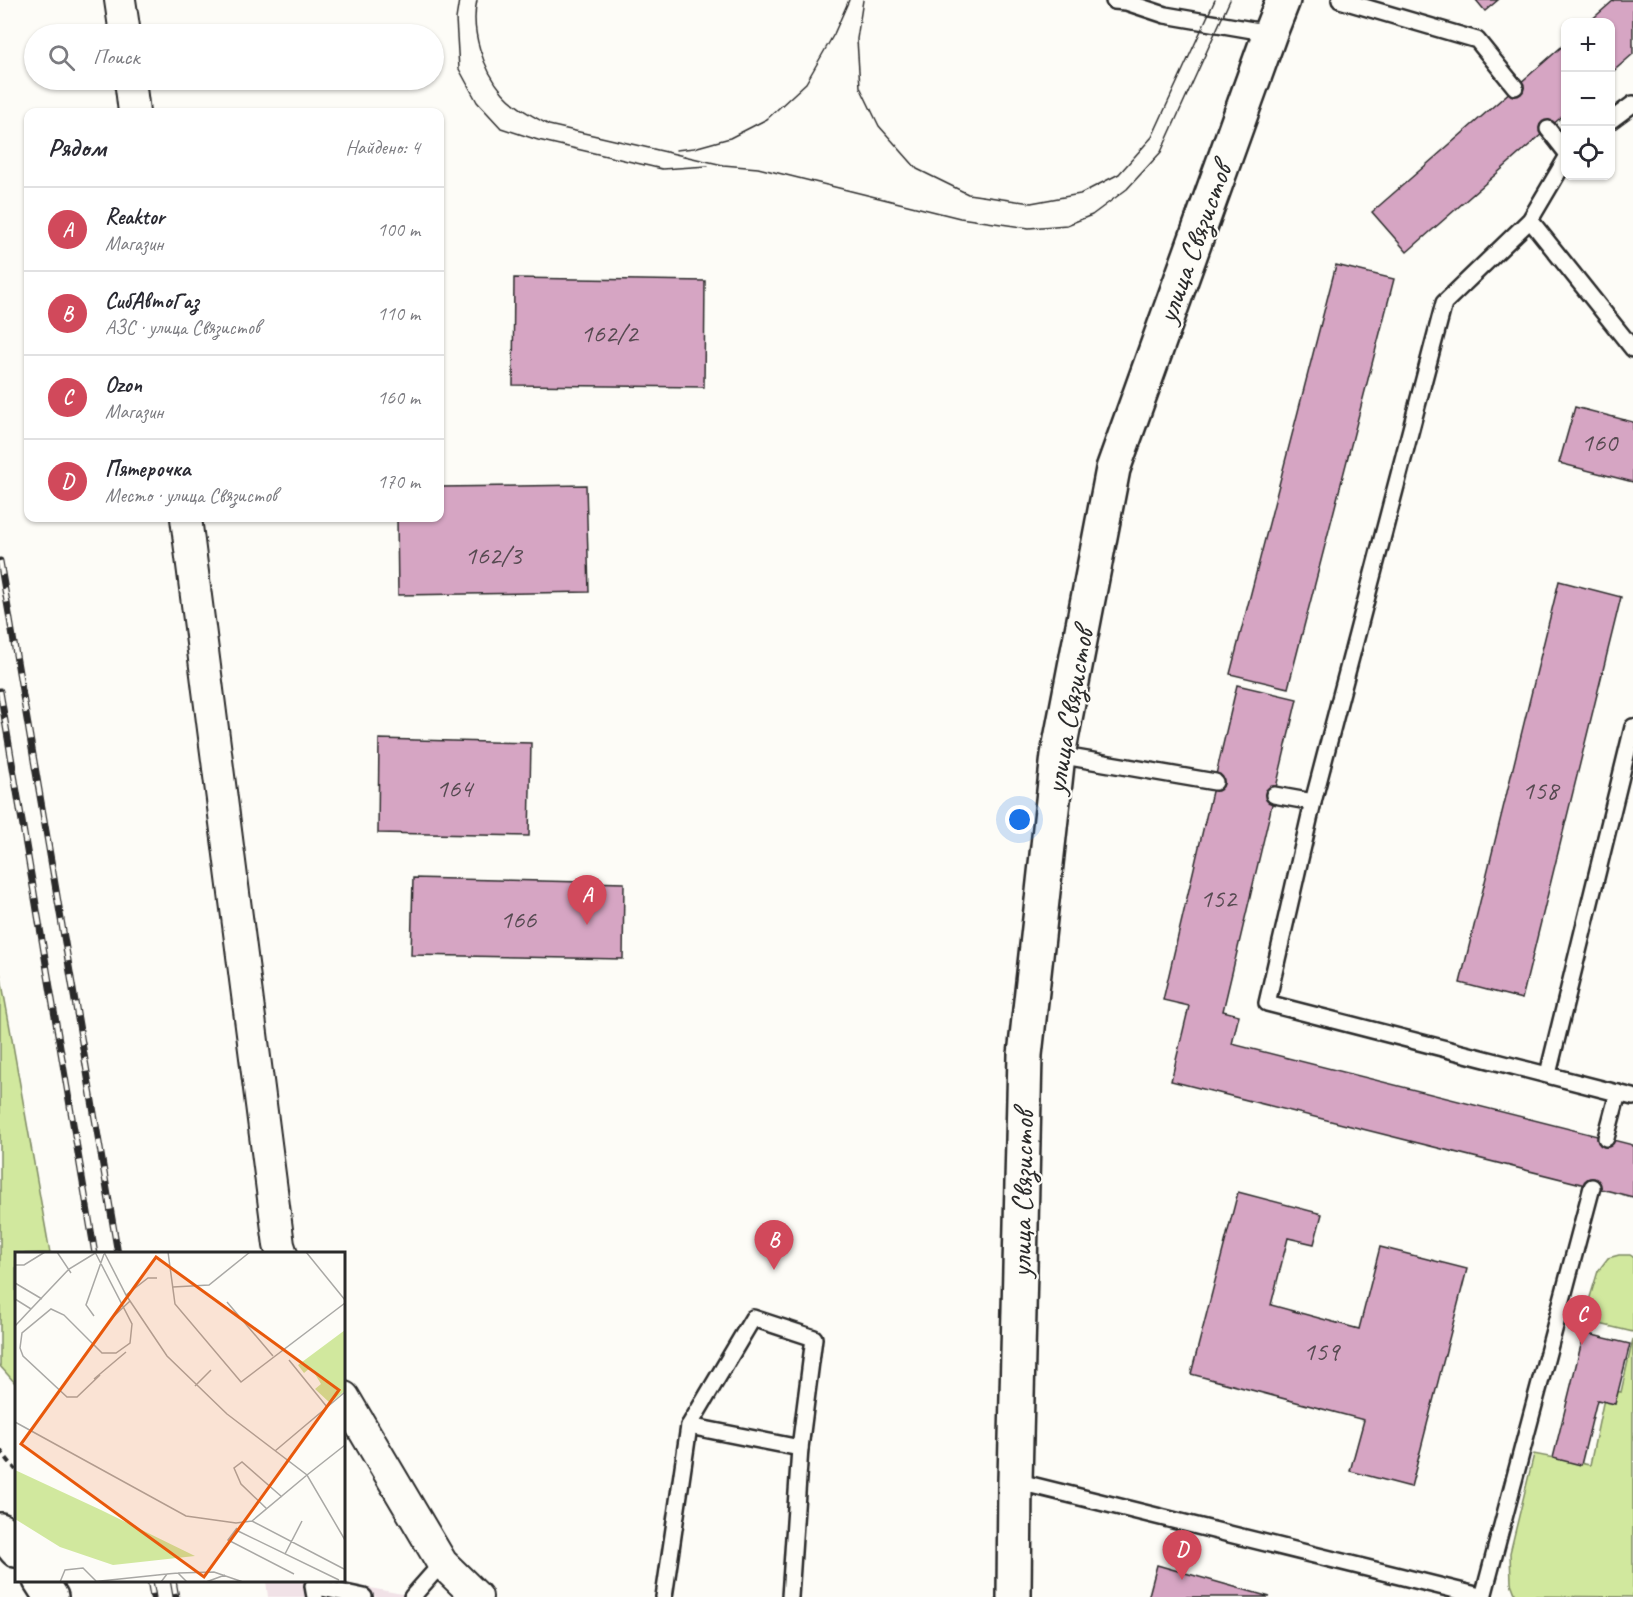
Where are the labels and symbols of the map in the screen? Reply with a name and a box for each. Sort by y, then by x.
street label: улица Связистов [1147,152,1243,330]
house number: 162/2 [580,316,640,350]
house number: 160 [1581,425,1619,459]
house number: 162/3 [464,538,524,572]
street label: улица Связистов [1035,619,1103,798]
house number: 164 [436,771,475,805]
house number: 158 [1522,773,1561,807]
your location [1005,805,1034,834]
pin: A [568,876,606,925]
house number: 152 [1200,881,1238,915]
house number: 166 [500,902,537,936]
street label: улица Связистов [1002,1103,1043,1280]
pin: B [754,1220,794,1270]
inset map [15,1252,345,1582]
pin: C [1562,1296,1602,1345]
house number: 159 [1303,1334,1341,1368]
pin: D [1162,1530,1202,1580]

